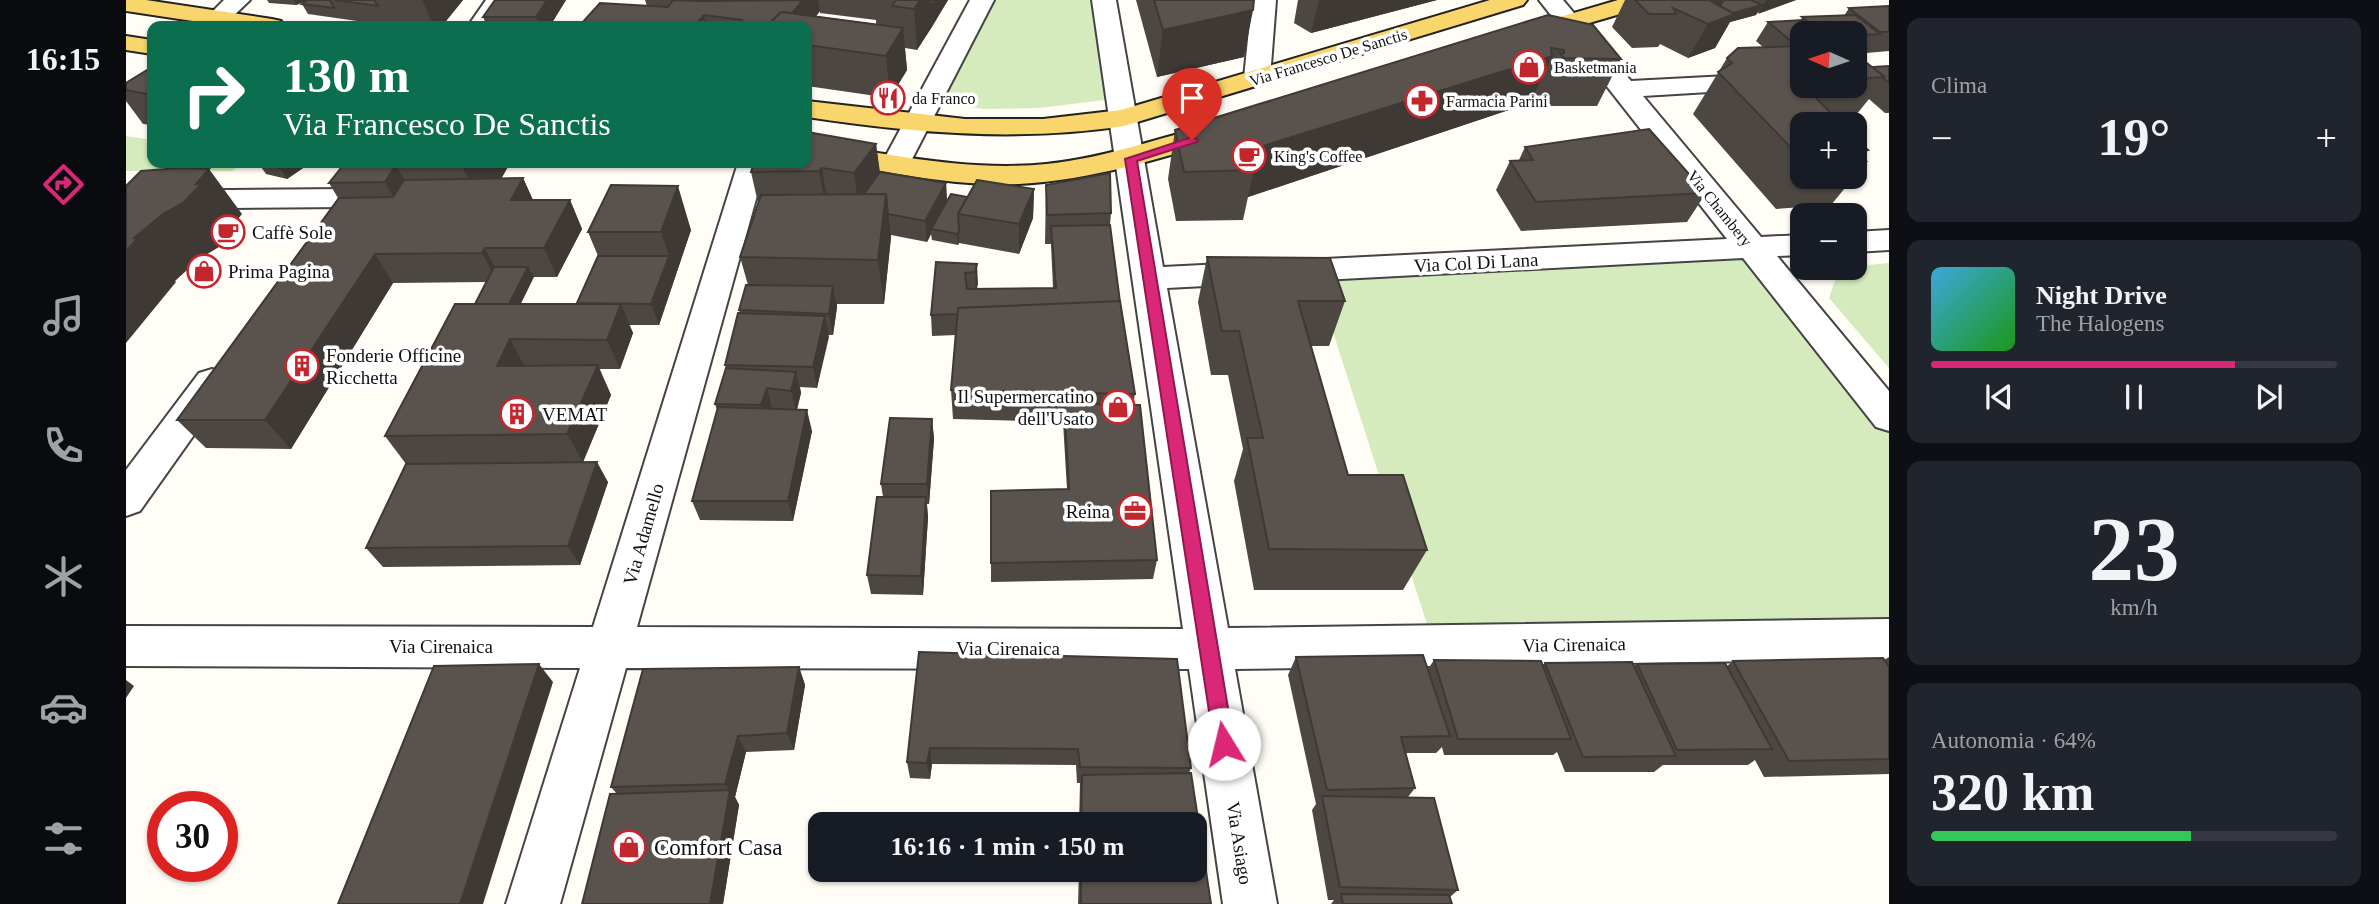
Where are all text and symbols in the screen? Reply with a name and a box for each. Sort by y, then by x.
north arrow [1790,21,1867,98]
map controls [1790,21,1867,280]
street label: Via Francesco De Sanctis [1247,25,1409,90]
text: 16:15 [26,41,100,77]
text: 130 m [283,48,410,103]
shop icon: Basketmania [1510,48,1548,86]
icon: right [168,49,259,140]
place label: Basketmania [1554,59,1637,76]
pin [1162,68,1222,140]
text: Clima [1931,73,1987,98]
restaurant icon: da Franco [869,79,907,117]
icon: arrive [1173,79,1211,117]
pharmacy icon: Farmacia Parini [1403,82,1441,120]
place label: da Franco [912,90,976,107]
place label: Farmacia Parini [1446,93,1548,110]
text: Via Francesco De Sanctis [283,106,611,142]
text: 19° [2098,109,2170,166]
button: + [1790,112,1867,189]
text: − [1931,117,1952,159]
text: + [2316,117,2337,159]
cafe icon: King's Coffee [1230,137,1268,175]
place label: King's Coffee [1274,148,1362,166]
icon: directions [39,160,88,209]
street label: Via Chambery [1683,167,1755,250]
button: − [1790,203,1867,280]
cafe icon: Caffè Sole [209,213,247,251]
place label: Caffè Sole [252,222,332,243]
street label: Via Col Di Lana [1413,249,1540,276]
shop icon: Prima Pagina [185,252,223,290]
place label: Prima Pagina [228,261,330,282]
text: Night Drive [2036,281,2167,310]
icon: music [39,291,88,340]
text: The Halogens [2036,311,2164,336]
place label: Fonderie Officine Ricchetta [326,345,461,388]
building icon: Fonderie Officine Ricchetta [283,347,321,385]
icon: previous [1980,378,2018,416]
icon: pause [2115,378,2153,416]
icon: next [2250,378,2288,416]
place label: Il Supermercatino dell'Usato [957,386,1094,429]
shop icon: Il Supermercatino dell'Usato [1099,388,1137,426]
building icon: VEMAT [498,395,536,433]
place label: VEMAT [542,404,608,425]
icon: phone [39,421,88,470]
street label: Via Adamello [619,481,668,587]
office icon: Reina [1116,492,1154,530]
text: 23 [2089,499,2180,600]
place label: Reina [1066,501,1111,522]
icon: climate [39,552,88,601]
text: km/h [2110,595,2158,620]
street label: Via Cirenaica [1522,633,1627,656]
street label: Via Cirenaica [389,636,493,657]
street label: Via Cirenaica [956,638,1060,659]
icon: car [39,683,88,732]
position arrow [1187,707,1261,781]
text: Autonomia · 64% [1931,728,2096,753]
text: 320 km [1931,764,2094,821]
speed limit sign: 30 [147,791,238,882]
street label: Via Asiago [1223,800,1256,886]
icon: filters [39,814,88,863]
shop icon: Comfort Casa [610,828,648,866]
text: 16:16 · 1 min · 150 m [891,832,1125,861]
place label: Comfort Casa [654,835,782,860]

